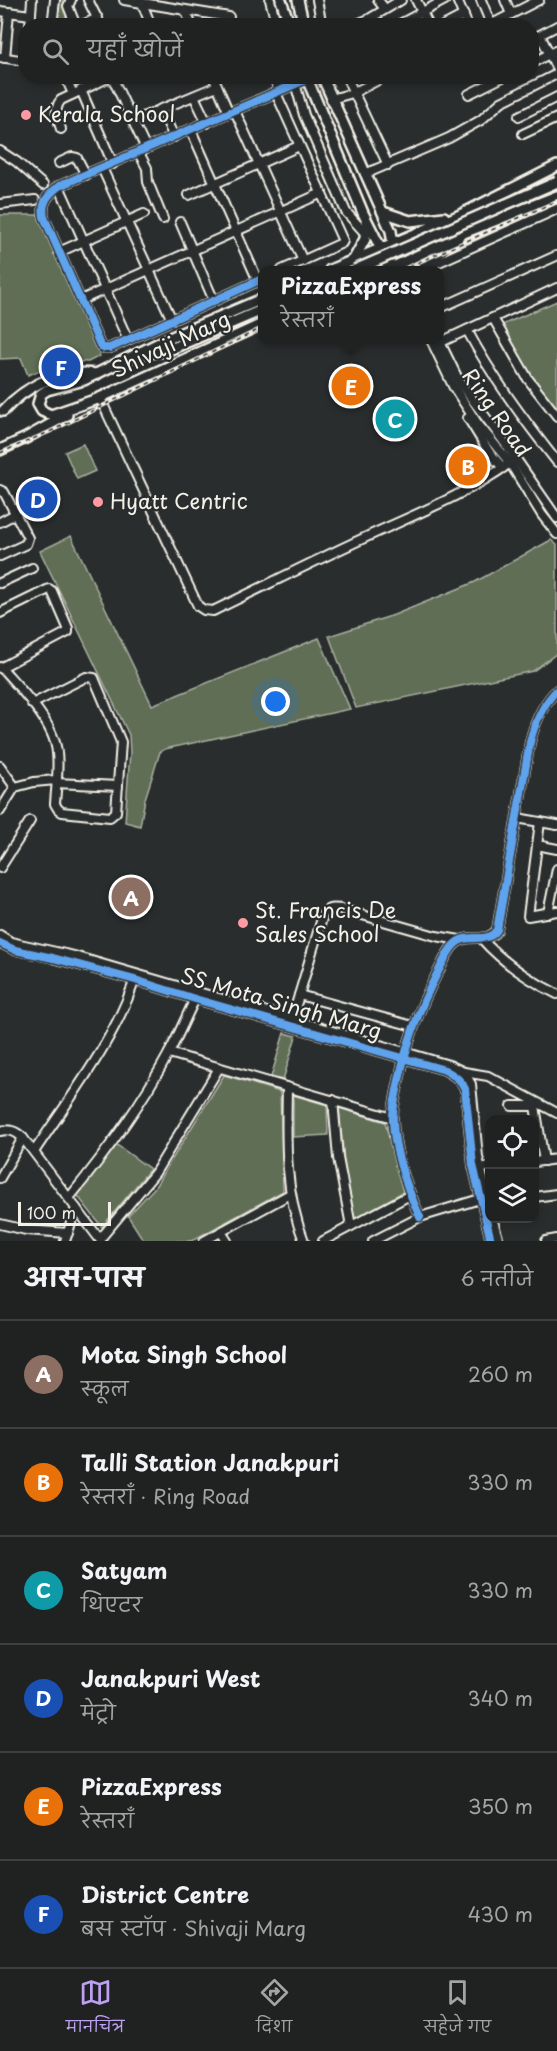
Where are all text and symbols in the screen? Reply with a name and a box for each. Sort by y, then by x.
search box [18,18,539,84]
text: यहाँ खोजें [87,31,183,64]
icon: search [39,35,72,68]
place label: Kerala School [38,97,175,129]
marker: Kerala School [19,108,33,122]
popup [258,266,444,344]
text: PizzaExpress [281,268,421,301]
street label: Shivaji Marg [106,302,235,385]
text: रेस्तराँ [281,304,334,334]
pin: F [42,344,80,389]
street label: Ring Road [455,361,540,463]
pin: E [332,364,370,408]
pin: C [376,396,414,442]
pin: B [448,444,488,488]
pin: D [18,476,57,522]
place label: Hyatt Centric [110,484,248,516]
marker: Hyatt Centric [91,495,105,509]
your location [261,687,290,716]
pin: A [112,874,150,920]
place label: St. Francis De Sales School [255,893,396,949]
marker: St. Francis De Sales School [236,916,250,930]
street label: SS Mota Singh Marg [177,958,386,1046]
map controls [485,1115,539,1223]
button: locate [485,1115,539,1169]
button: layers [485,1169,539,1223]
scale bar [18,1199,111,1226]
text: 100 m [27,1200,76,1224]
text: आस-पास [24,1257,144,1296]
text: 6 नतीजे [461,1263,533,1293]
text: Mota Singh School [81,1337,287,1370]
text: A [36,1359,51,1389]
text: 260 m [468,1359,533,1389]
text: स्कूल [81,1373,129,1403]
text: Talli Station Janakpuri [81,1445,339,1478]
text: B [37,1467,50,1497]
text: 330 m [467,1467,533,1497]
text: रेस्तराँ · Ring Road [81,1481,250,1511]
text: Satyam [81,1553,168,1586]
text: C [36,1575,51,1605]
text: 330 m [467,1575,533,1605]
text: थिएटर [81,1589,142,1619]
text: Janakpuri West [81,1661,260,1694]
text: D [36,1683,51,1713]
text: 340 m [468,1683,533,1713]
text: मेट्रो [81,1697,116,1727]
text: PizzaExpress [81,1769,222,1802]
text: E [37,1791,50,1821]
text: 350 m [468,1791,533,1821]
text: रेस्तराँ [81,1805,134,1835]
text: District Centre [81,1877,249,1910]
text: F [38,1899,49,1929]
text: 430 m [468,1899,533,1929]
text: बस स्टॉप · Shivaji Marg [81,1913,306,1943]
tab: मानचित्र [66,1976,124,2044]
tab: दिशा [256,1976,292,2044]
tab: सहेजे गए [424,1976,491,2044]

